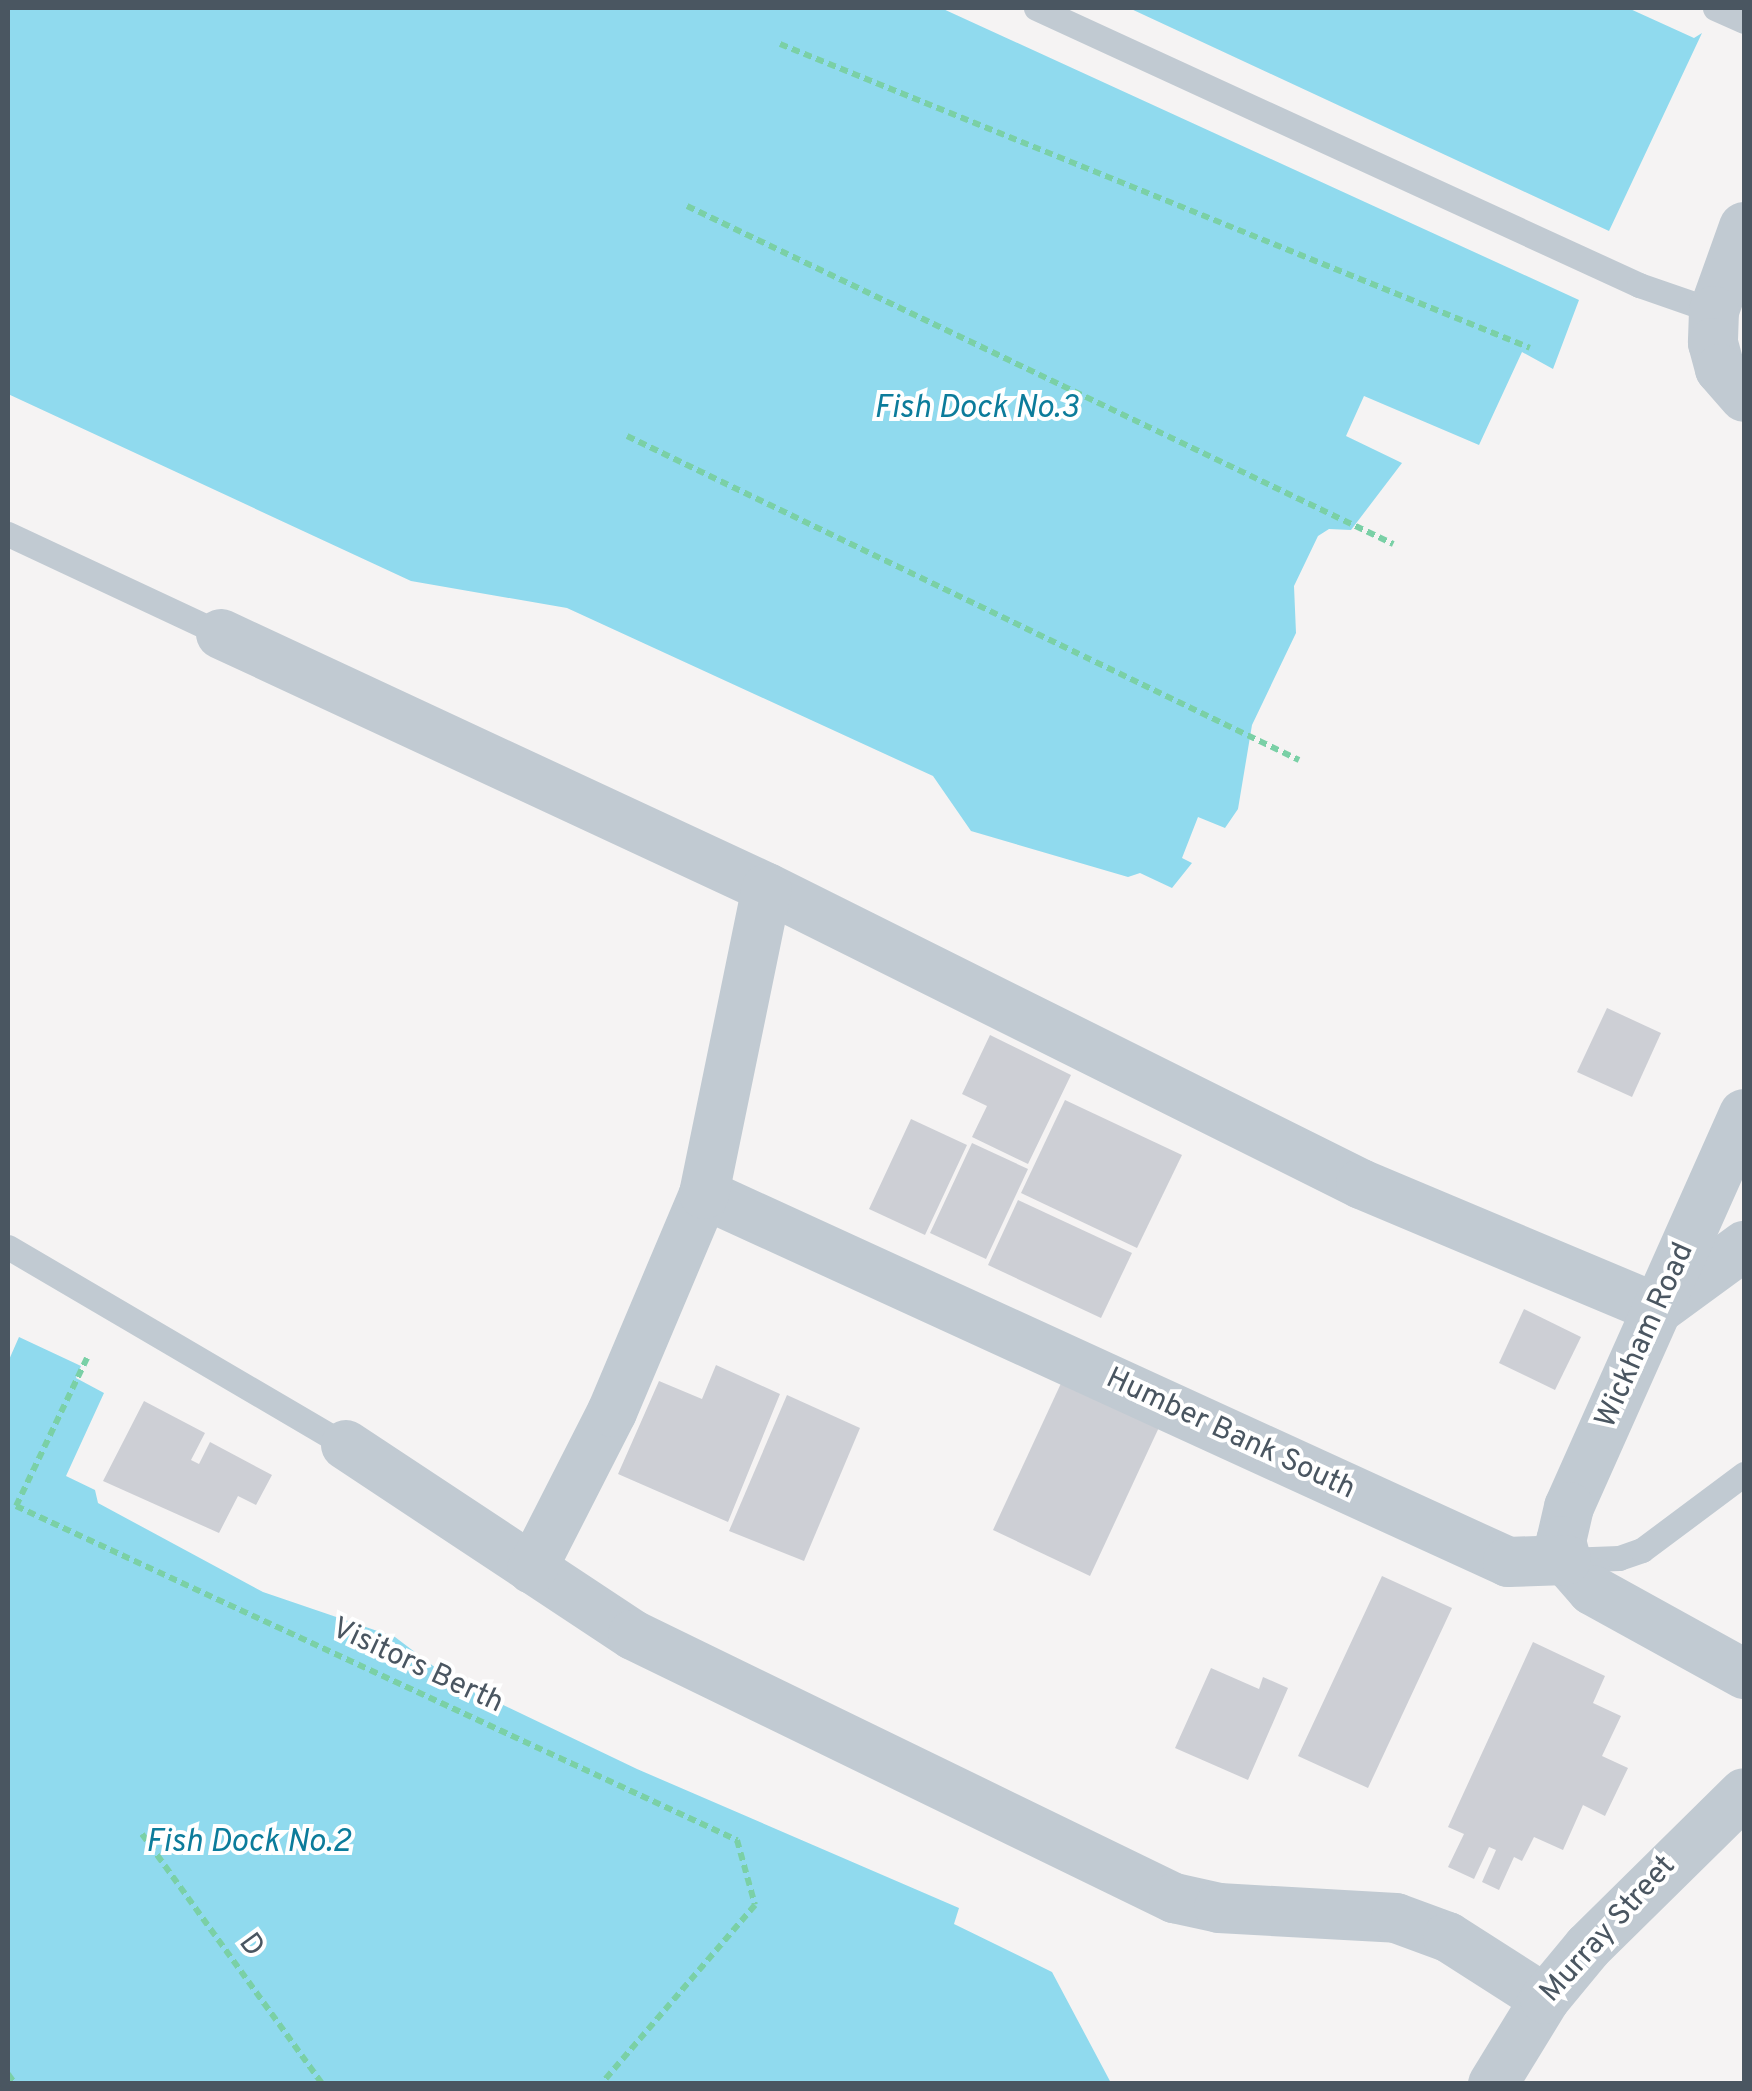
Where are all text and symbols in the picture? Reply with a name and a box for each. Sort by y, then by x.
water label: Fish Dock No.3 [874,390,1078,428]
street label: Wickham Road [1589,1238,1703,1434]
street label: Humber Bank South [1100,1361,1360,1509]
street label: Visitors Berth [326,1612,508,1722]
water label: Fish Dock No.2 [145,1824,351,1862]
street label: Murray Street [1534,1849,1684,2011]
street label: D [229,1927,271,1965]

